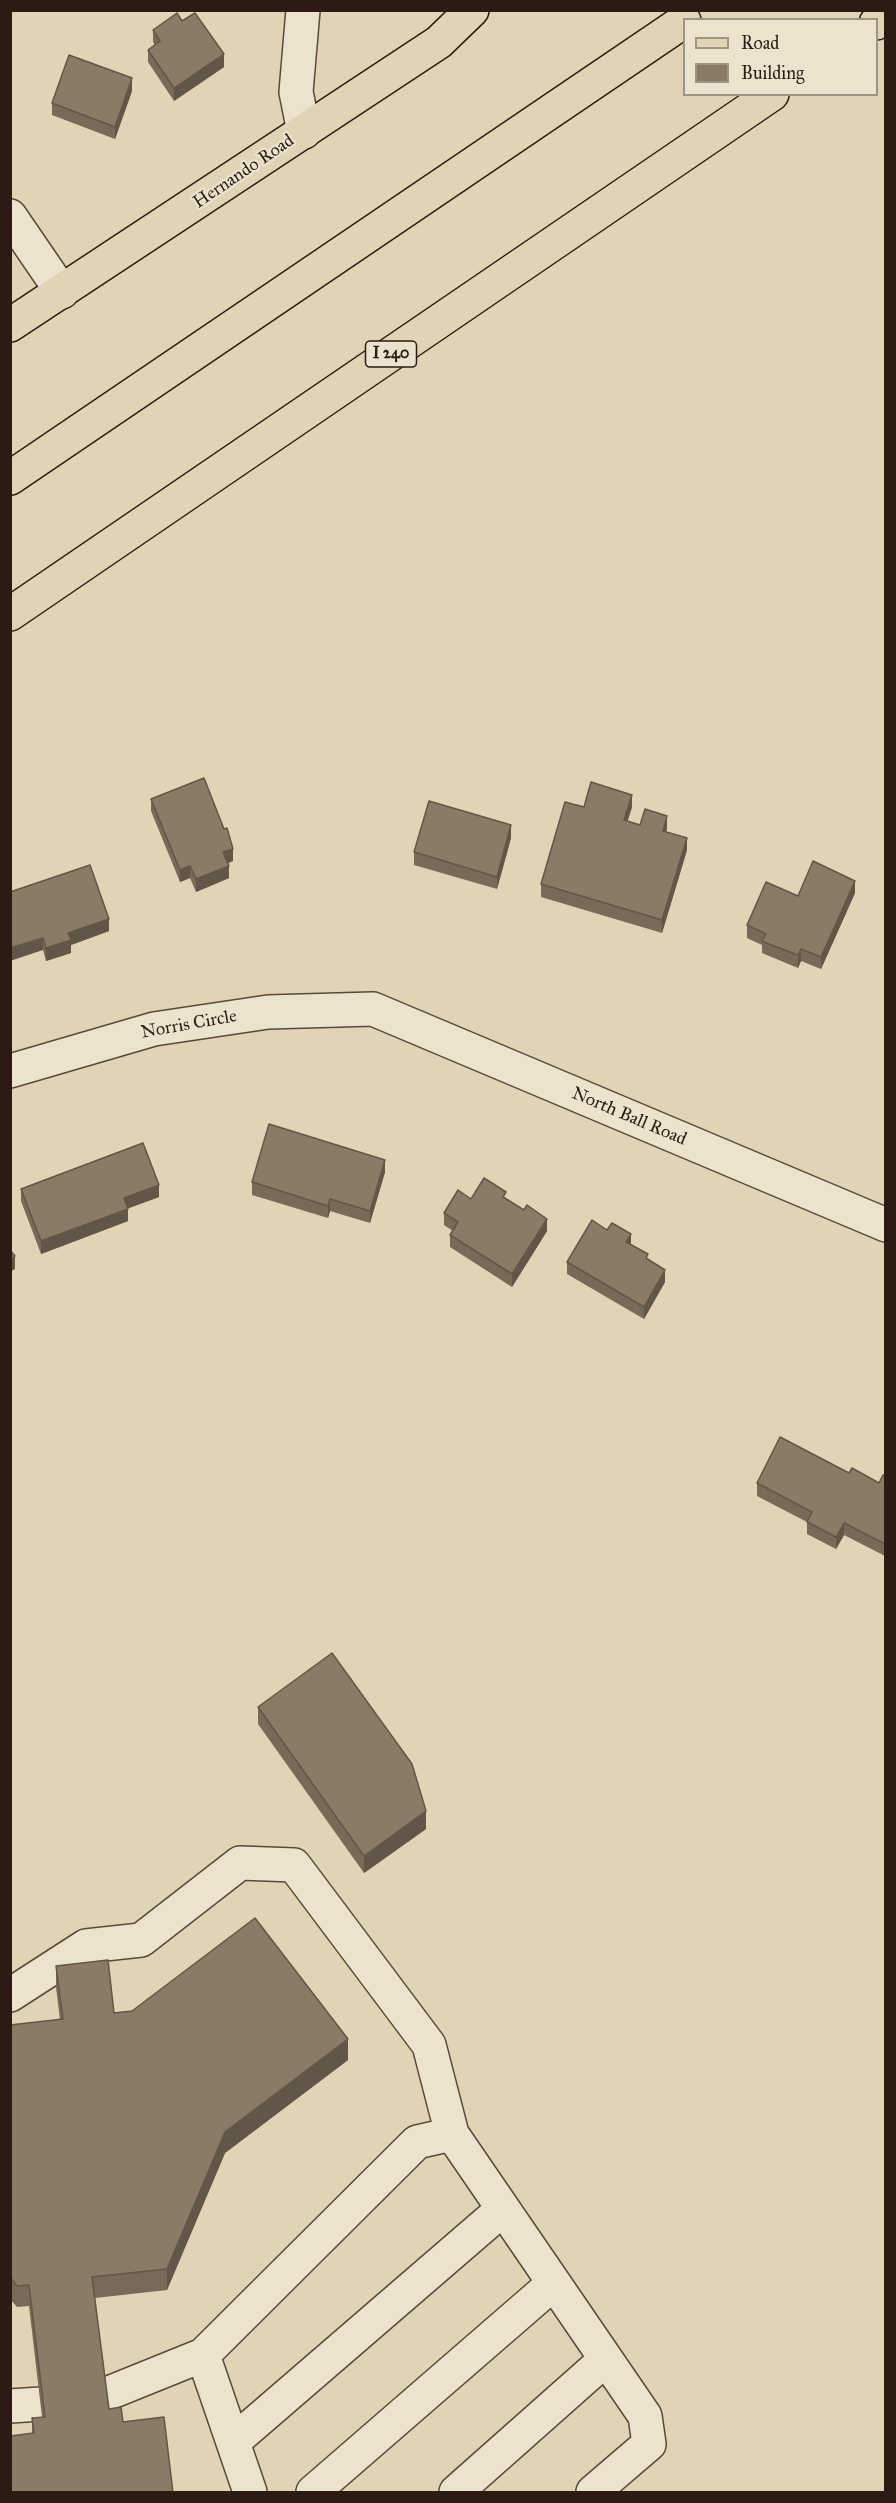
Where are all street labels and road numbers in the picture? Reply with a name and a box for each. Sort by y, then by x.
street label: Hernando Road [189,130,299,214]
road number: I 240 [366,341,416,367]
street label: Norris Circle [139,1006,239,1044]
street label: North Ball Road [568,1083,690,1151]

